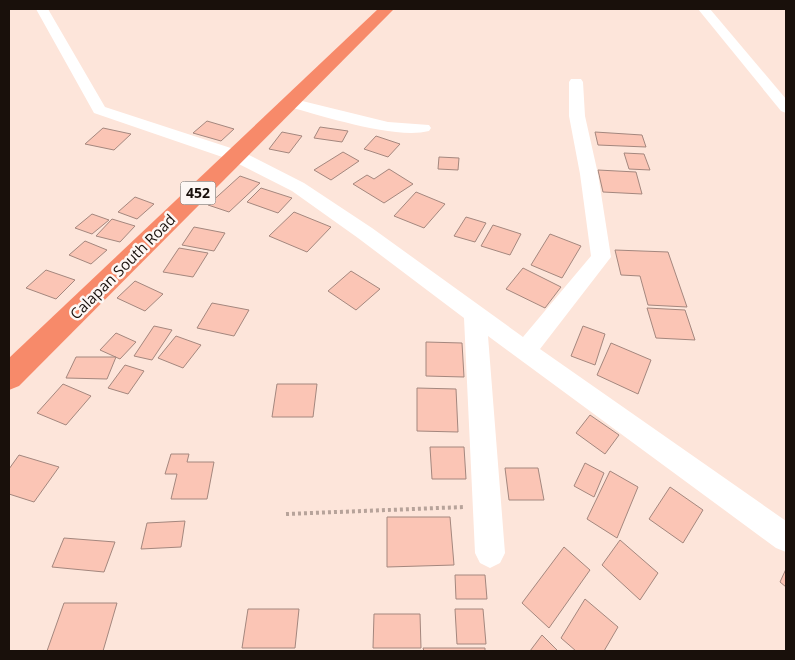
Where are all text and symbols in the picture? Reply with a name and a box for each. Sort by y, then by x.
road number: 452 [180,182,216,204]
street label: Calapan South Road [65,209,179,323]

